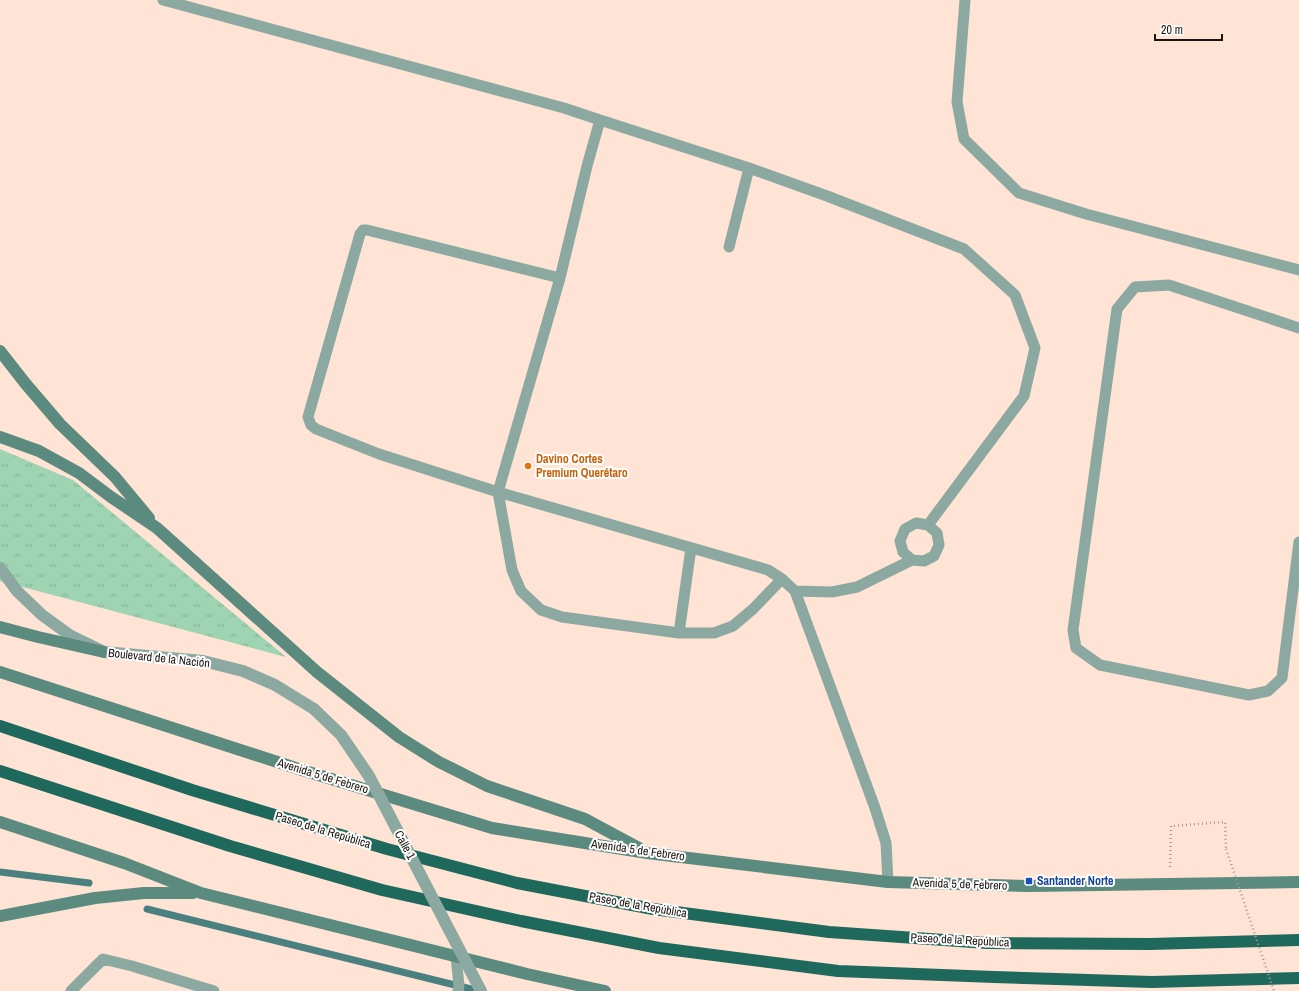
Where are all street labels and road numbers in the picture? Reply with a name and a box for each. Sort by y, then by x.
street label: Boulevard de la Nación [107,645,211,671]
street label: Avenida 5 de Febrero [274,754,371,797]
street label: Paseo de la República [273,808,373,852]
street label: Calle 1 [391,828,419,863]
street label: Avenida 5 de Febrero [589,835,686,865]
street label: Avenida 5 de Febrero [911,874,1008,894]
street label: Paseo de la República [588,889,689,922]
street label: Paseo de la República [910,929,1010,951]

